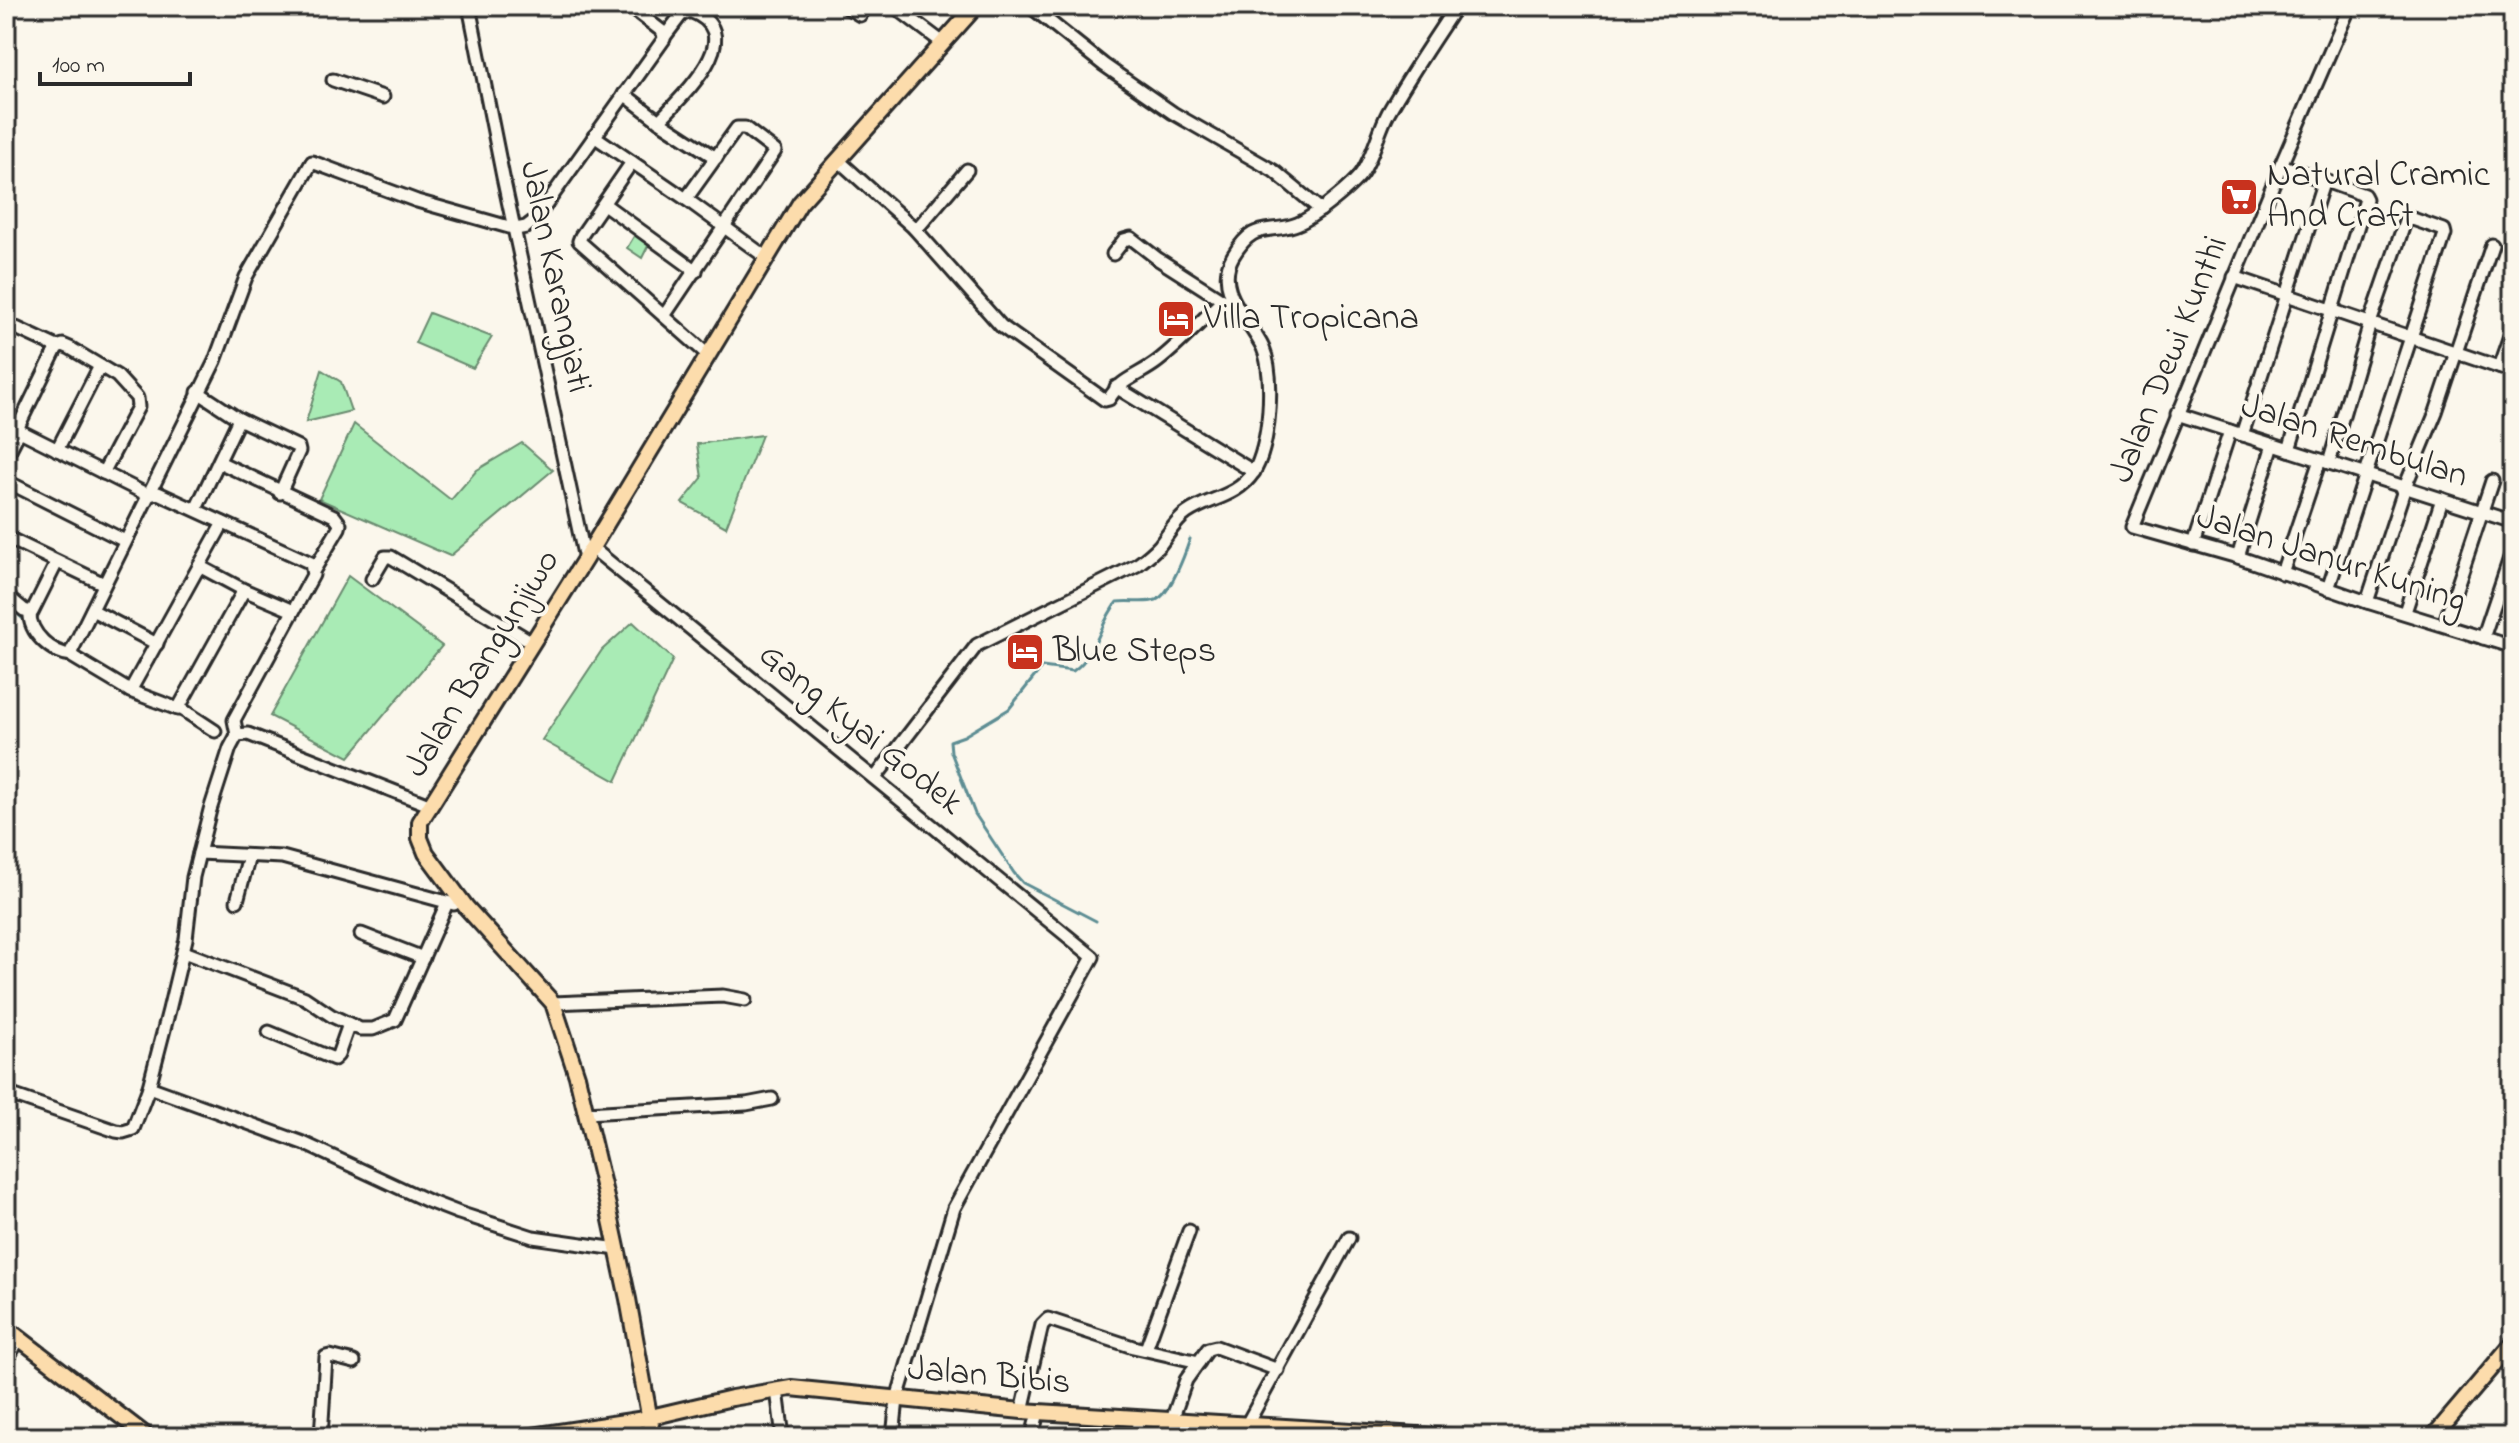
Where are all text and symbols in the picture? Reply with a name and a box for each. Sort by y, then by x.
scale bar [40,36,190,86]
text: 100 m [52,49,105,84]
place label: Natural Cramic And Craft [2267,150,2490,244]
street label: Jalan Karangjati [504,156,604,398]
supermarket icon: Natural Cramic And Craft [2218,176,2260,218]
street label: Jalan Dewi Kunthi [2096,228,2244,492]
place label: Villa Tropicana [1203,293,1419,346]
hotel icon: Villa Tropicana [1155,298,1197,340]
street label: Jalan Rembulan [2234,380,2474,504]
street label: Jalan Janur Kuning [2189,491,2473,629]
street label: Jalan Bangunjiwo [391,539,575,789]
place label: Blue Steps [1052,626,1216,679]
street label: Gang Kyai Godek [746,630,974,830]
hotel icon: Blue Steps [1004,631,1046,673]
street label: Jalan Bibis [905,1343,1073,1411]

